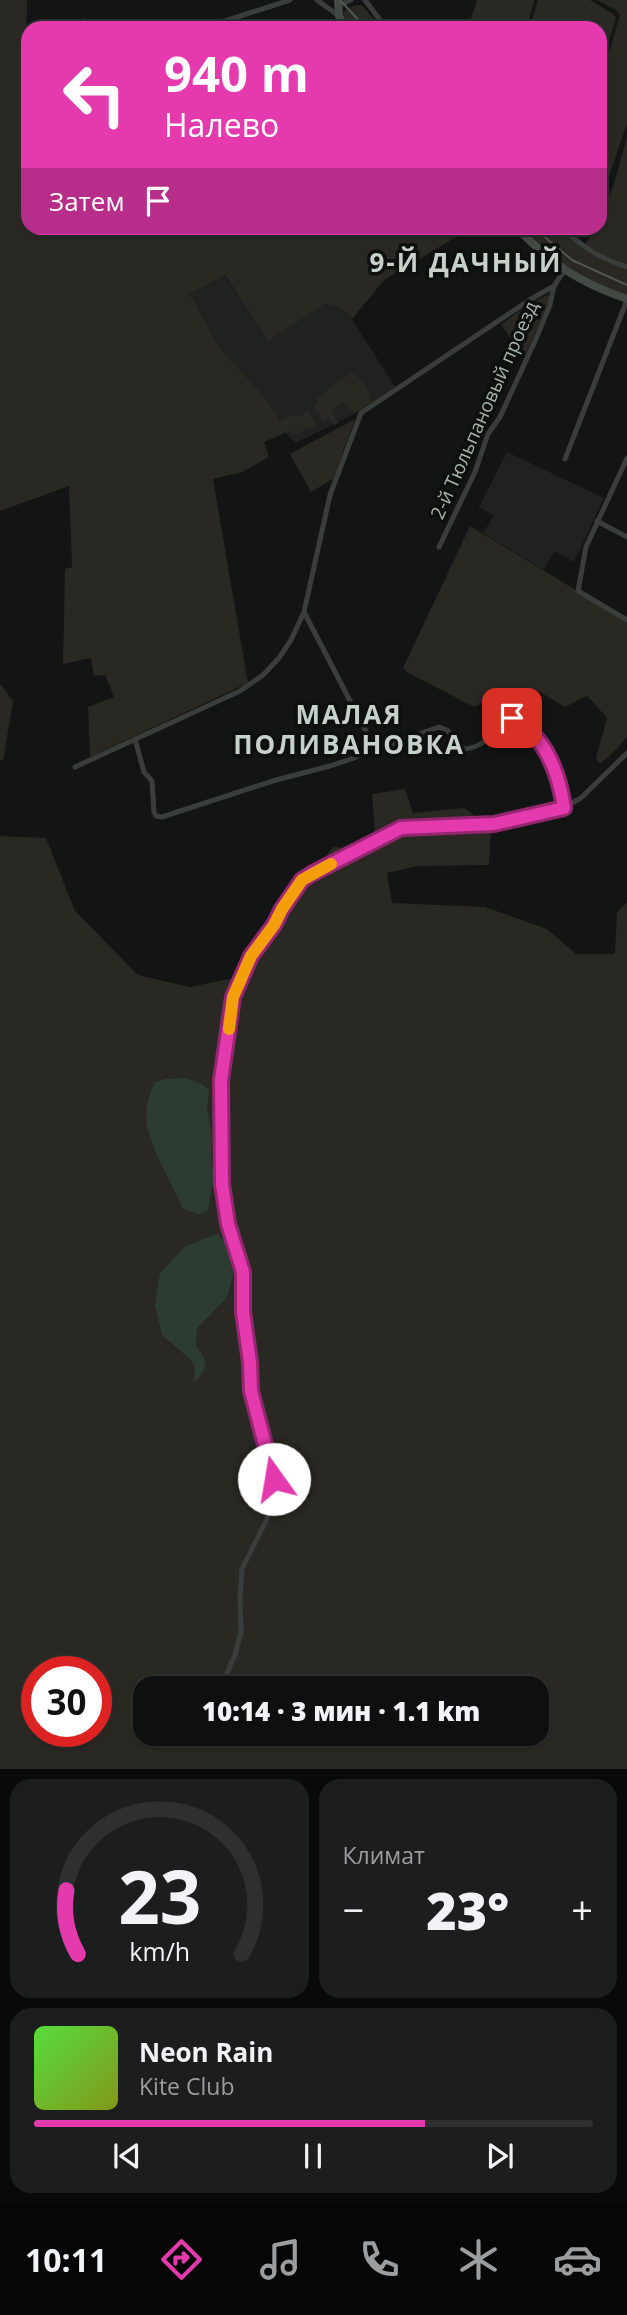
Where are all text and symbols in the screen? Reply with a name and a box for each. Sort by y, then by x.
text: 940 m [164,40,309,106]
icon: left [49,49,140,140]
text: Налево [164,103,279,146]
icon: arrive [139,182,177,220]
text: Затем [49,183,125,219]
district label: 9-Й ДАЧНЫЙ [370,244,562,280]
street label: 2-й Тюльпановый проезд [424,297,544,523]
pin [482,688,542,748]
district label: МАЛАЯ ПОЛИВАНОВКА [233,696,465,762]
icon: arrive [493,699,531,737]
position arrow [237,1442,311,1516]
speed limit sign: 30 [21,1656,112,1747]
text: 10:14 · 3 мин · 1.1 km [202,1693,480,1729]
text: Климат [343,1839,425,1871]
text: 23 [118,1847,201,1946]
text: 23° [426,1874,509,1945]
text: − [343,1883,364,1935]
text: + [571,1883,593,1935]
text: km/h [129,1934,190,1968]
text: Neon Rain [139,2034,273,2070]
text: Kite Club [139,2070,234,2102]
icon: previous [108,2137,146,2175]
icon: pause [294,2137,332,2175]
icon: next [481,2137,519,2175]
icon: directions [157,2235,206,2284]
icon: music [256,2235,305,2284]
icon: phone [355,2235,404,2284]
icon: climate [454,2235,503,2284]
icon: car [553,2235,602,2284]
text: 10:11 [25,2238,107,2281]

